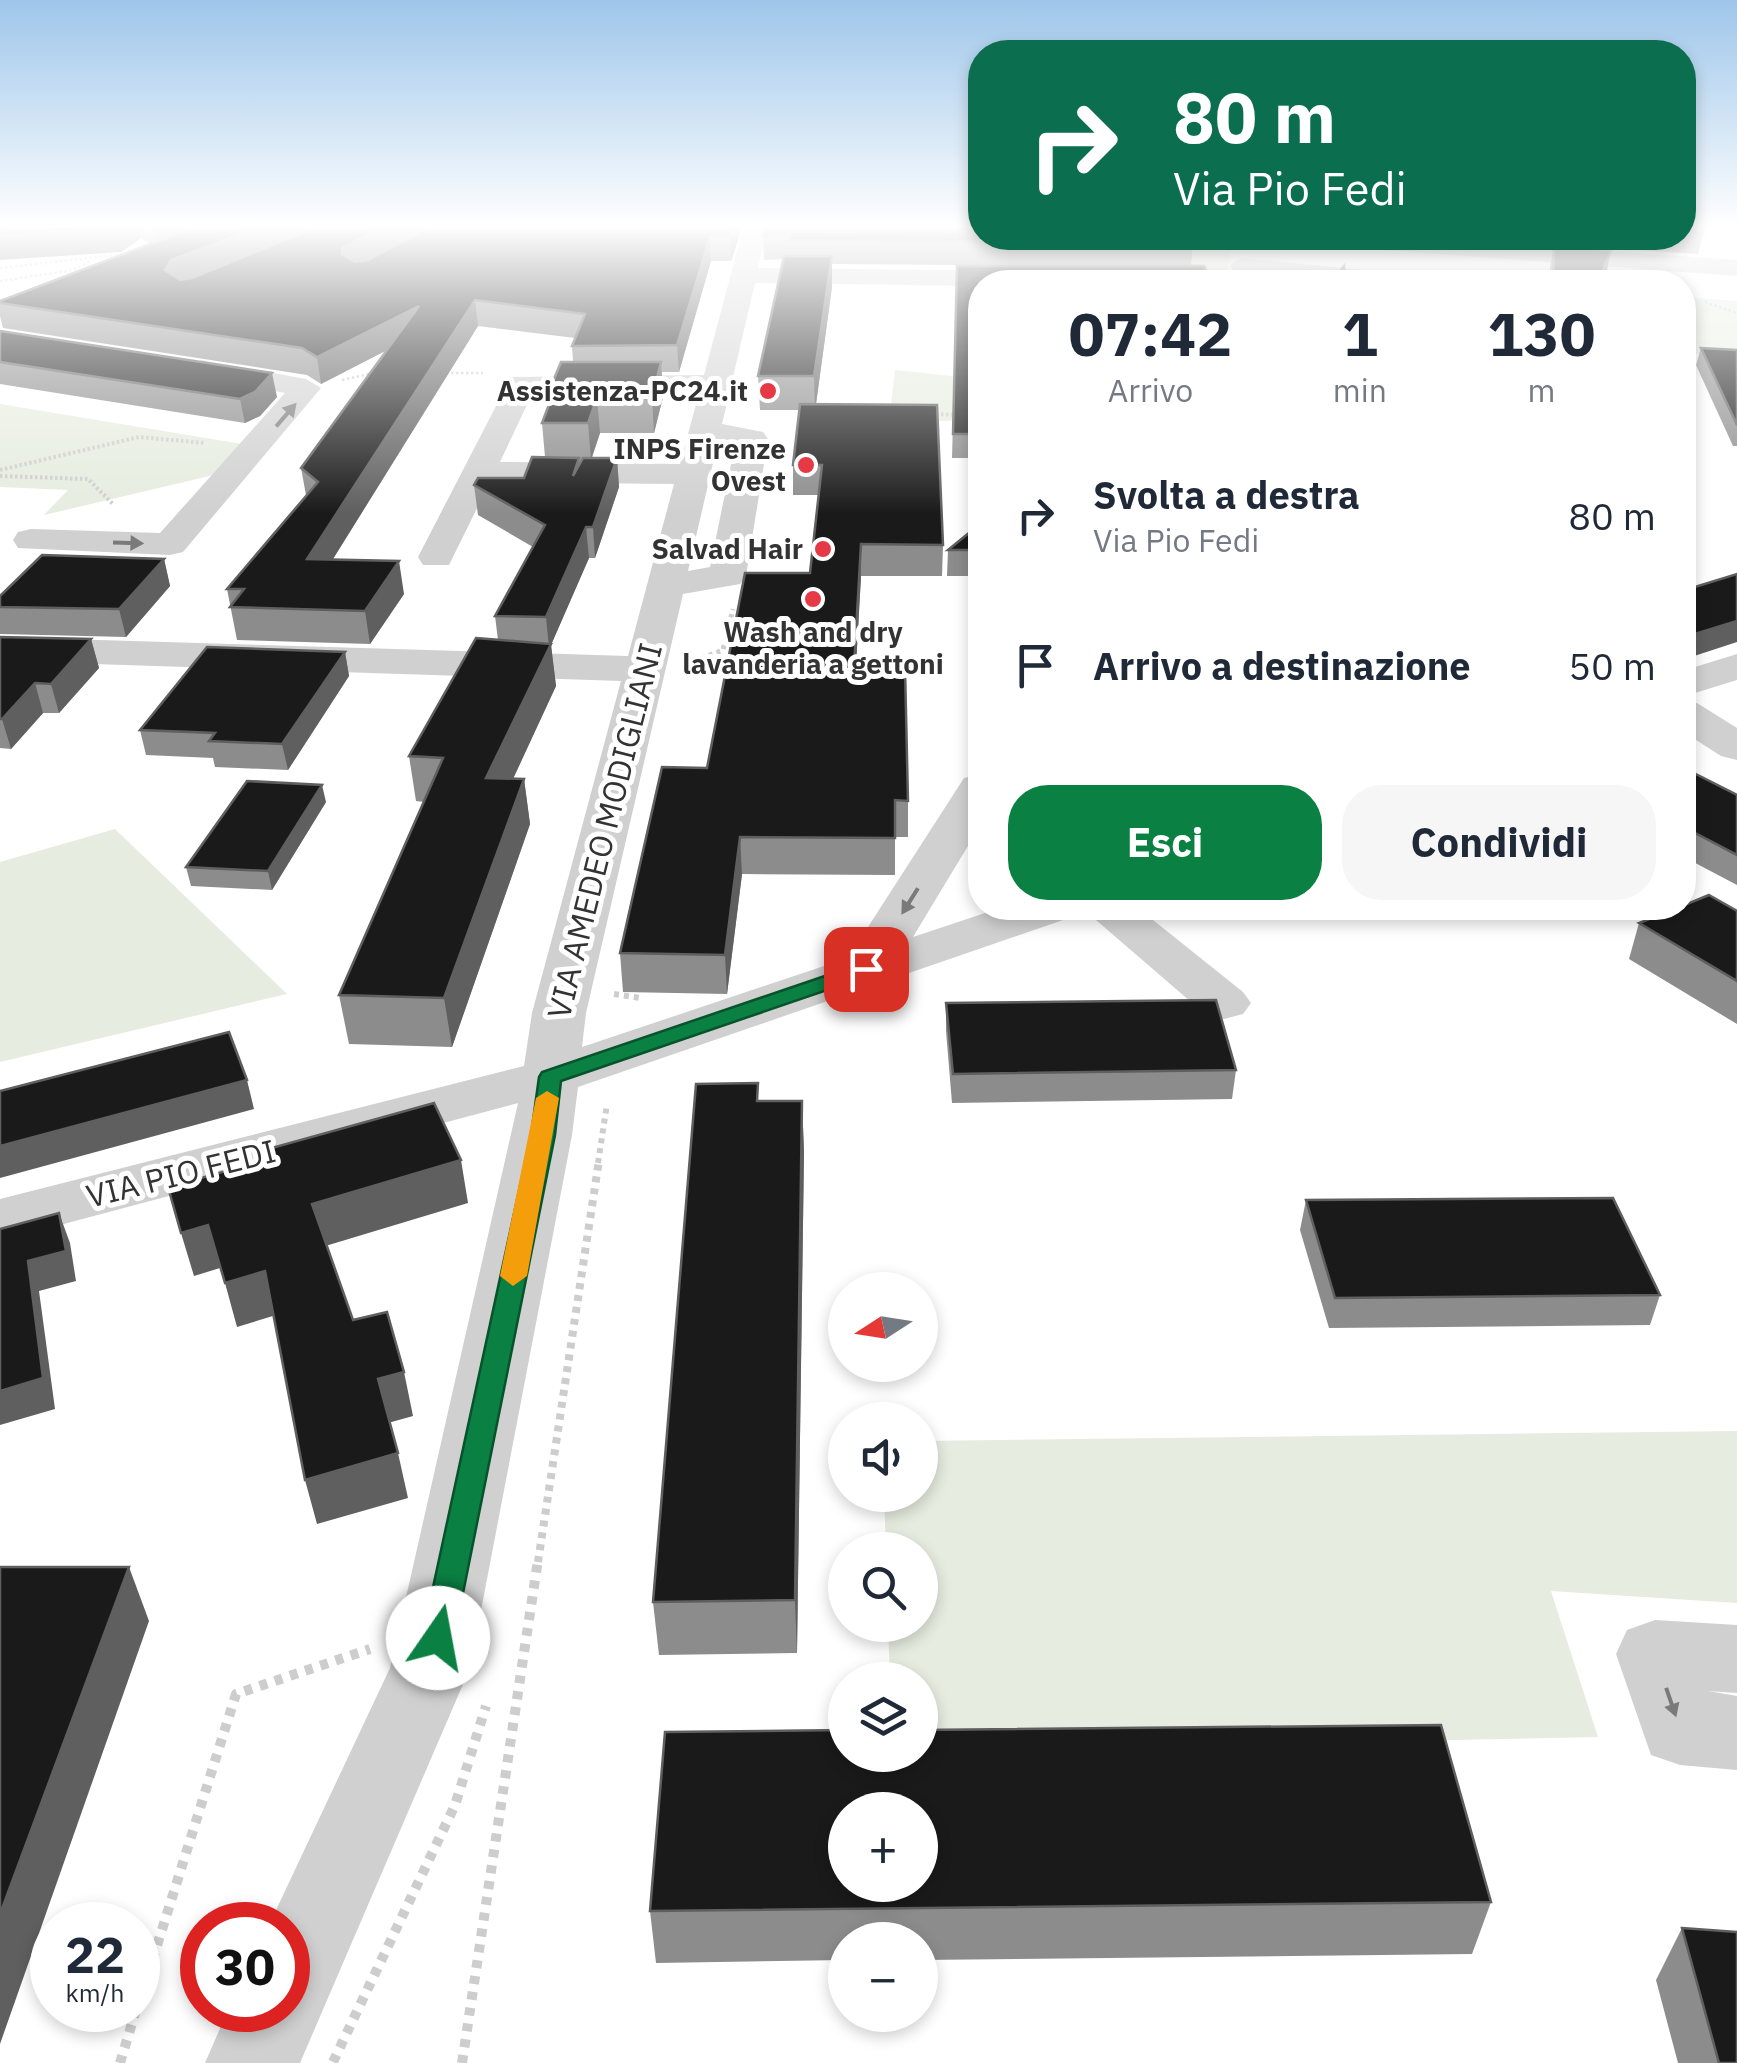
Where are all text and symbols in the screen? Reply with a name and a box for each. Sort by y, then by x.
text: 80 m [1173,71,1336,162]
icon: right [1008,80,1138,210]
text: Via Pio Fedi [1173,159,1407,217]
text: 07:42 [1069,294,1232,373]
text: 1 [1342,294,1378,373]
text: 130 [1487,294,1595,373]
text: Arrivo [1108,369,1193,411]
text: min [1333,369,1387,411]
text: m [1528,369,1555,411]
place label: Assistenza-PC24.it [497,372,748,409]
marker: Assistenza-PC24.it [757,380,779,402]
one-way arrow [275,403,297,428]
place label: INPS Firenze Ovest [614,430,786,499]
marker: INPS Firenze Ovest [795,454,817,476]
text: Svolta a destra [1093,470,1360,519]
icon: right [1008,488,1063,543]
text: 80 m [1568,491,1656,540]
text: Via Pio Fedi [1093,519,1259,561]
place label: Salvad Hair [651,530,803,567]
one-way arrow [112,536,144,552]
marker: Salvad Hair [812,538,834,560]
marker: Wash and dry lavanderia a gettoni [802,588,824,610]
place label: Wash and dry lavanderia a gettoni [682,613,944,682]
icon: arrive [1008,638,1063,693]
street label: VIA AMEDEO MODIGLIANI [537,639,671,1023]
text: Arrivo a destinazione [1093,641,1471,690]
text: 50 m [1568,641,1656,690]
button: Esci [1008,785,1322,900]
button: Condividi [1342,785,1656,900]
one-way arrow [902,887,920,915]
pin [824,927,909,1012]
icon: arrive [839,942,894,997]
street label: VIA PIO FEDI [82,1129,280,1217]
north arrow [828,1272,938,1382]
map controls [828,1272,938,2032]
button: sound [828,1402,938,1512]
button: search [828,1532,938,1642]
position arrow [386,1586,490,1690]
button: layers [828,1662,938,1772]
one-way arrow [1664,1687,1679,1717]
button: + [828,1792,938,1902]
speed limit sign: 30 [180,1902,310,2032]
text: 22 [65,1922,125,1987]
button: − [828,1922,938,2032]
text: km/h [66,1976,124,2009]

